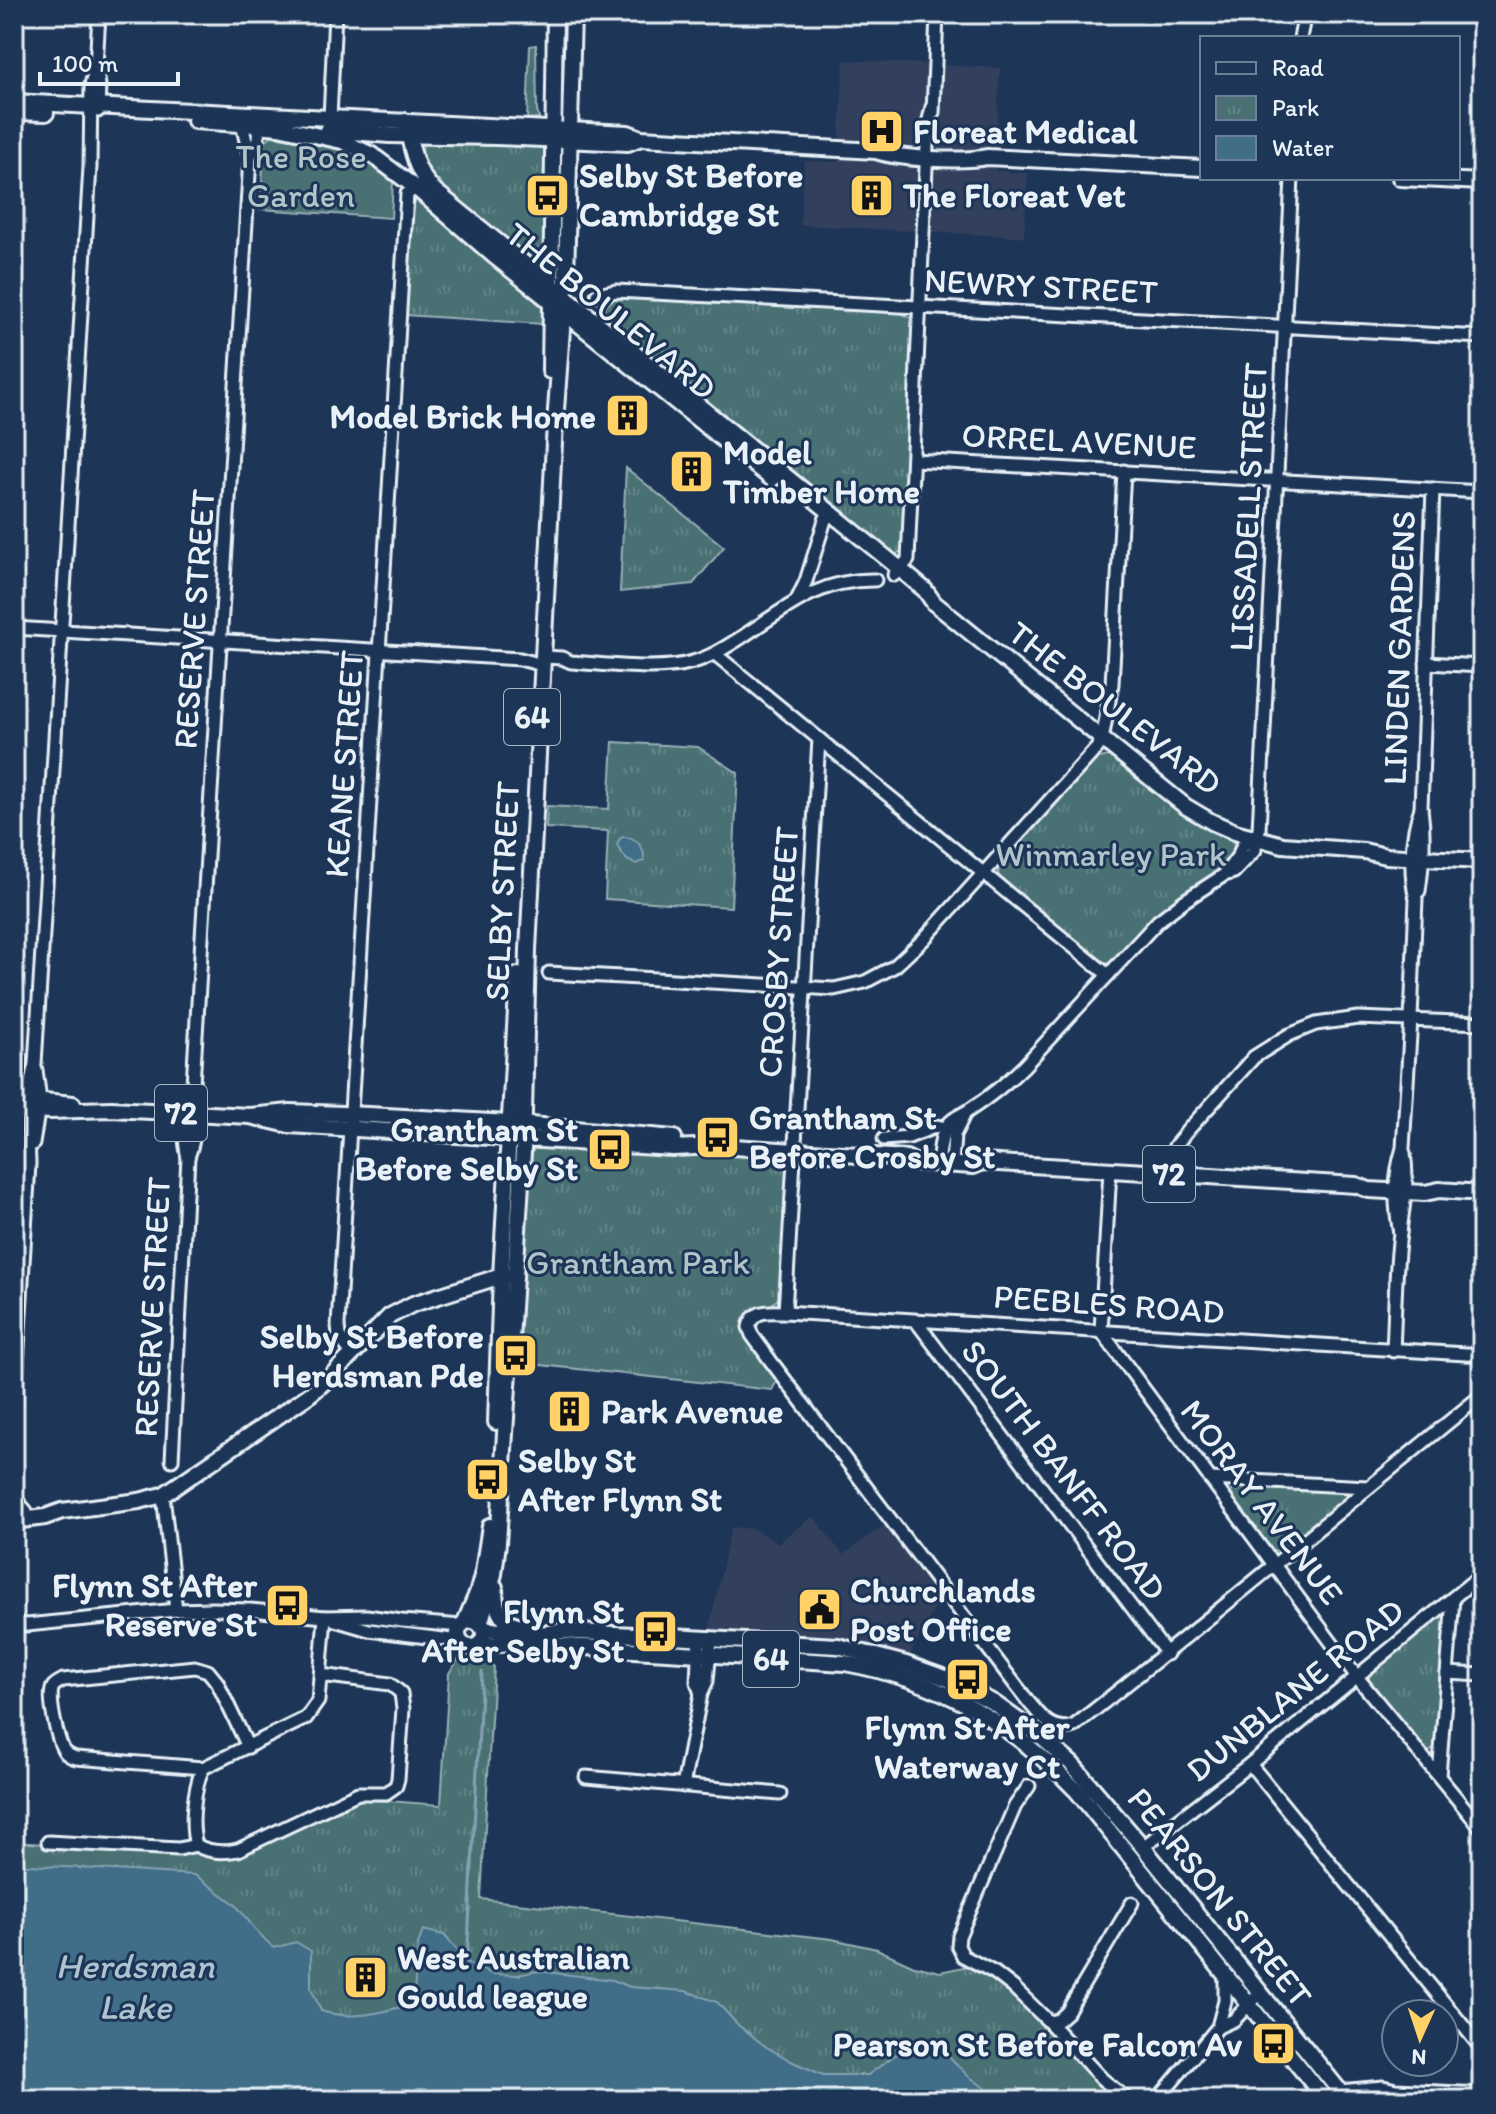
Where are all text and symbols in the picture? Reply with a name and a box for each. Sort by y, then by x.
scale bar [40,36,178,86]
legend [1200,36,1460,180]
text: 100 m [52,49,118,78]
text: Road [1272,53,1324,82]
text: Park [1272,93,1319,122]
hospital icon: Floreat Medical [858,107,906,155]
place label: Floreat Medical [913,111,1138,152]
text: Water [1272,133,1334,162]
park label: The Rose Garden [235,136,367,216]
place label: Selby St Before Cambridge St [579,155,803,235]
bus stop icon: Selby St Before Cambridge St [524,171,572,219]
building icon: The Floreat Vet [848,171,896,219]
place label: The Floreat Vet [902,175,1126,216]
street label: THE BOULEVARD [497,213,725,409]
street label: NEWRY STREET [923,259,1159,313]
street label: LISSADELL STREET [1220,362,1276,652]
building icon: Model Brick Home [603,392,651,440]
place label: Model Brick Home [329,396,596,437]
street label: ORREL AVENUE [961,414,1197,468]
place label: Model Timber Home [722,432,920,512]
building icon: Model Timber Home [668,448,716,496]
street label: RESERVE STREET [164,488,224,750]
street label: LINDEN GARDENS [1374,510,1424,786]
street label: THE BOULEVARD [1000,612,1230,804]
street label: KEANE STREET [316,649,372,879]
road number: 64 [504,689,560,745]
street label: SELBY STREET [476,780,528,1002]
street label: CROSBY STREET [749,825,807,1079]
park label: Winmarley Park [995,834,1227,875]
road number: 72 [155,1085,207,1141]
place label: Grantham St Before Crosby St [749,1097,996,1177]
place label: Grantham St Before Selby St [355,1109,578,1189]
bus stop icon: Grantham St Before Crosby St [694,1113,742,1161]
bus stop icon: Grantham St Before Selby St [585,1125,633,1173]
road number: 72 [1143,1146,1195,1202]
street label: RESERVE STREET [125,1176,179,1438]
park label: Grantham Park [526,1242,750,1283]
street label: PEEBLES ROAD [992,1275,1226,1333]
place label: Selby St Before Herdsman Pde [260,1316,484,1396]
bus stop icon: Selby St Before Herdsman Pde [491,1332,539,1380]
street label: SOUTH BANFF ROAD [953,1332,1175,1608]
building icon: Park Avenue [546,1387,594,1435]
place label: Park Avenue [601,1391,784,1432]
street label: MORAY AVENUE [1172,1391,1352,1613]
place label: Selby St After Flynn St [518,1440,722,1520]
bus stop icon: Selby St After Flynn St [463,1456,511,1504]
place label: Flynn St After Reserve St [52,1565,257,1645]
place label: Churchlands Post Office [850,1570,1036,1650]
bus stop icon: Flynn St After Reserve St [264,1581,312,1629]
public building icon: Churchlands Post Office [795,1586,843,1634]
street label: DUNBLANE ROAD [1178,1590,1412,1790]
place label: Flynn St After Selby St [422,1591,624,1671]
bus stop icon: Flynn St After Selby St [631,1607,679,1655]
road number: 64 [743,1631,799,1687]
bus stop icon: Flynn St After Waterway Ct [943,1655,991,1703]
place label: Flynn St After Waterway Ct [864,1707,1070,1787]
street label: PEARSON STREET [1119,1779,1321,2015]
place label: West Australian Gould league [397,1937,631,2017]
water label: Herdsman Lake [55,1944,215,2028]
building icon: West Australian Gould league [342,1953,390,2001]
north arrow [1380,1998,1460,2078]
bus stop icon: Pearson St Before Falcon Av [1249,2020,1297,2068]
place label: Pearson St Before Falcon Av [833,2024,1242,2065]
text: N [1411,2044,1427,2071]

